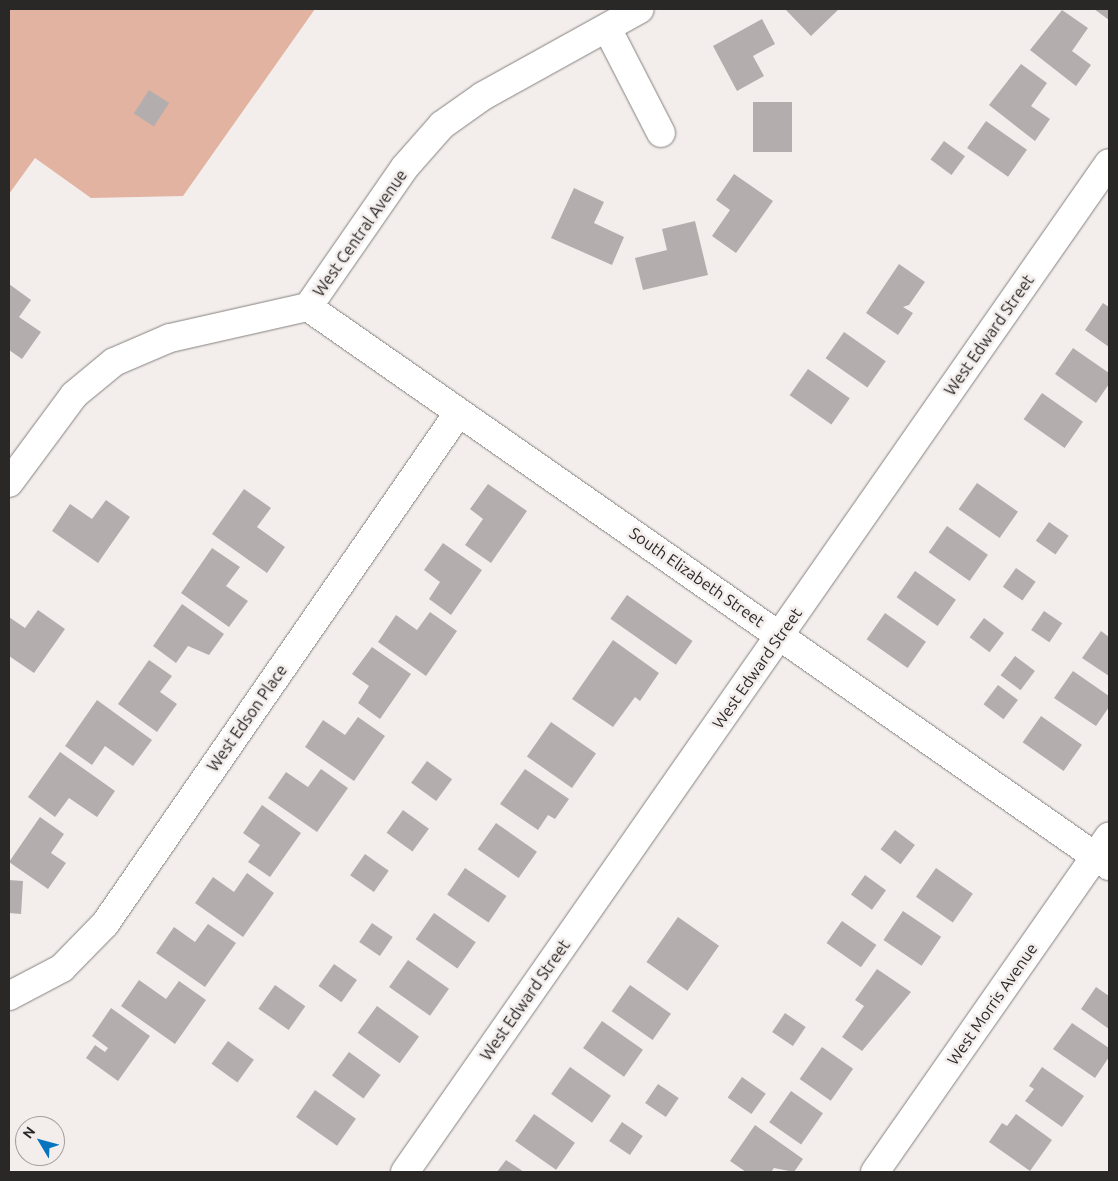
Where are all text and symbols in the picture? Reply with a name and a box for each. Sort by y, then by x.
street label: West Central Avenue [309,166,411,300]
street label: West Edward Street [940,271,1038,399]
street label: South Elizabeth Street [626,523,768,631]
street label: West Edward Street [708,604,806,732]
street label: West Edson Place [203,661,291,775]
street label: West Edward Street [476,936,574,1064]
street label: West Morris Avenue [943,939,1041,1069]
north arrow [15,1116,65,1166]
text: N [19,1124,38,1142]

